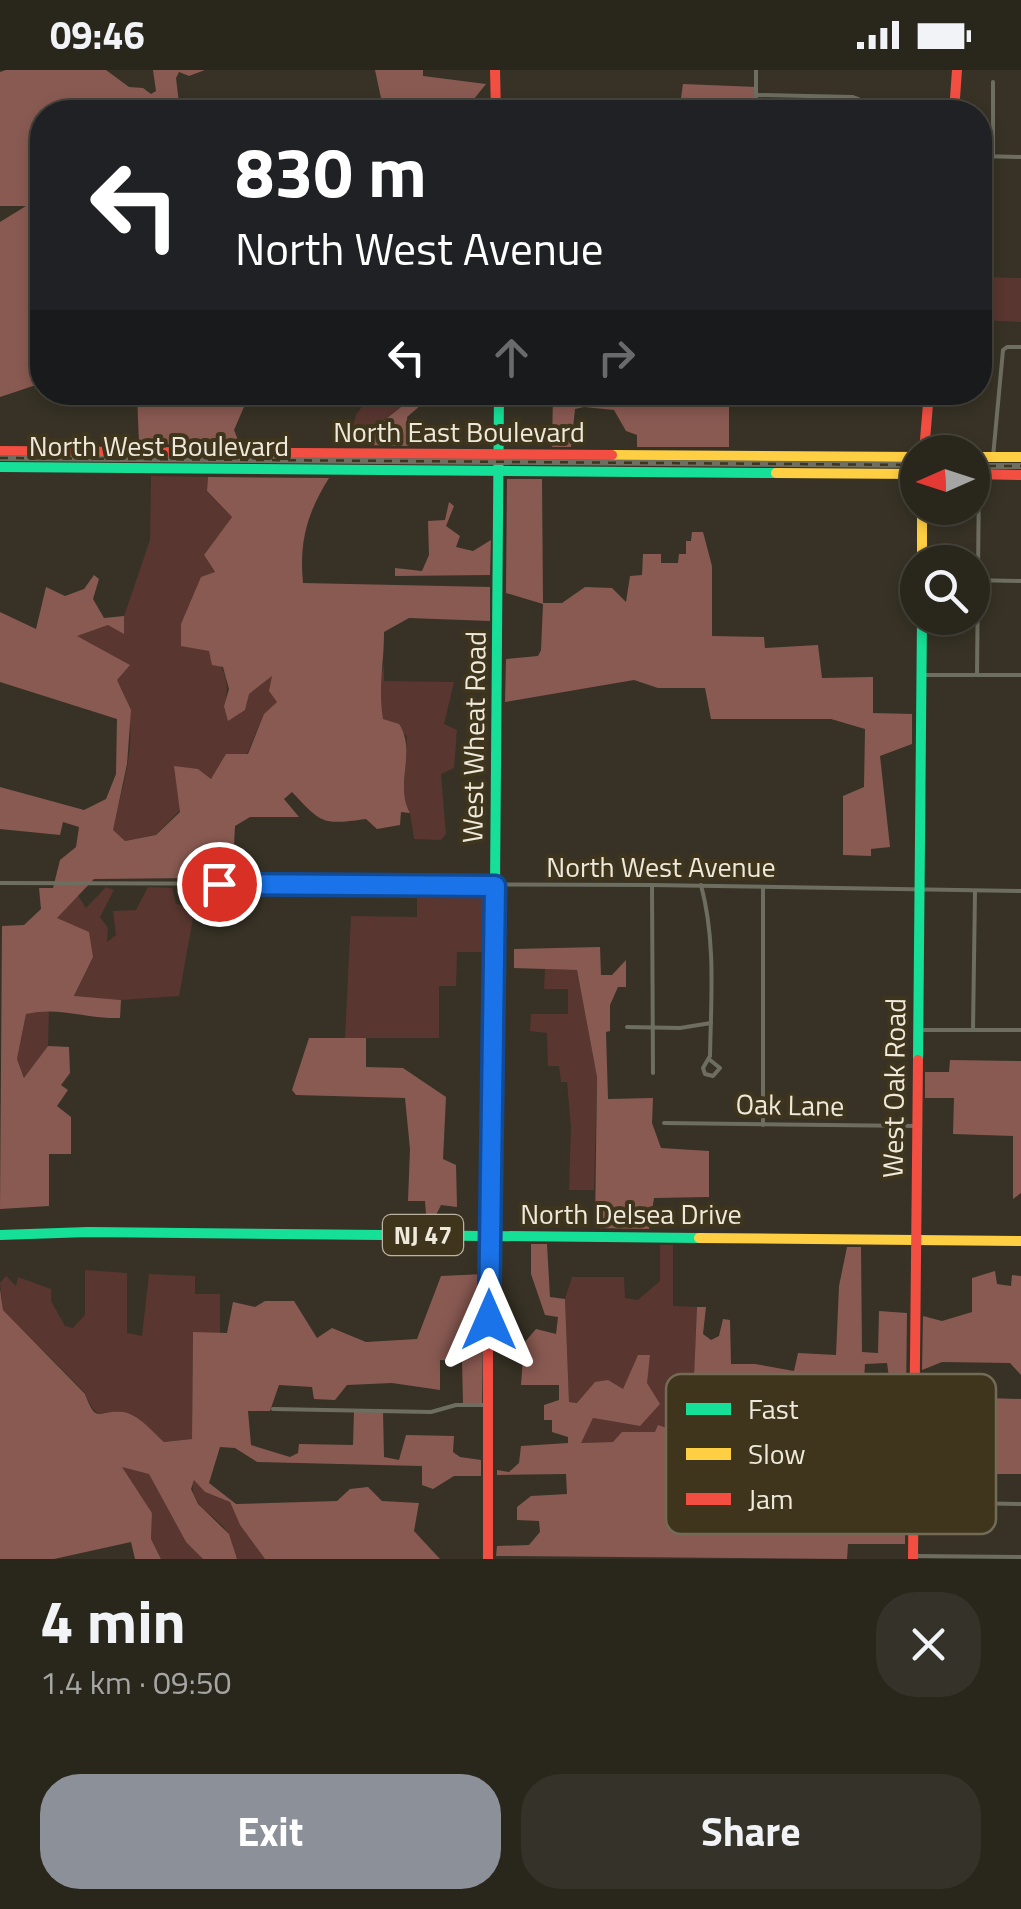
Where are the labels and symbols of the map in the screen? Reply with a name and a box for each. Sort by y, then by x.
street label: North East Boulevard [333,410,585,453]
street label: North West Boulevard [29,424,289,467]
north arrow [900,435,990,525]
street label: West Wheat Road [450,631,497,843]
pin [177,842,262,927]
street label: North West Avenue [546,845,776,888]
street label: West Oak Road [870,998,917,1178]
street label: Oak Lane [735,1082,845,1127]
street label: North Delsea Drive [520,1192,742,1235]
road number: NJ 47 [383,1215,463,1255]
position arrow [437,1268,541,1372]
legend [666,1374,996,1534]
text: Fast [748,1387,799,1430]
text: Slow [748,1432,806,1475]
text: Jam [748,1477,794,1520]

